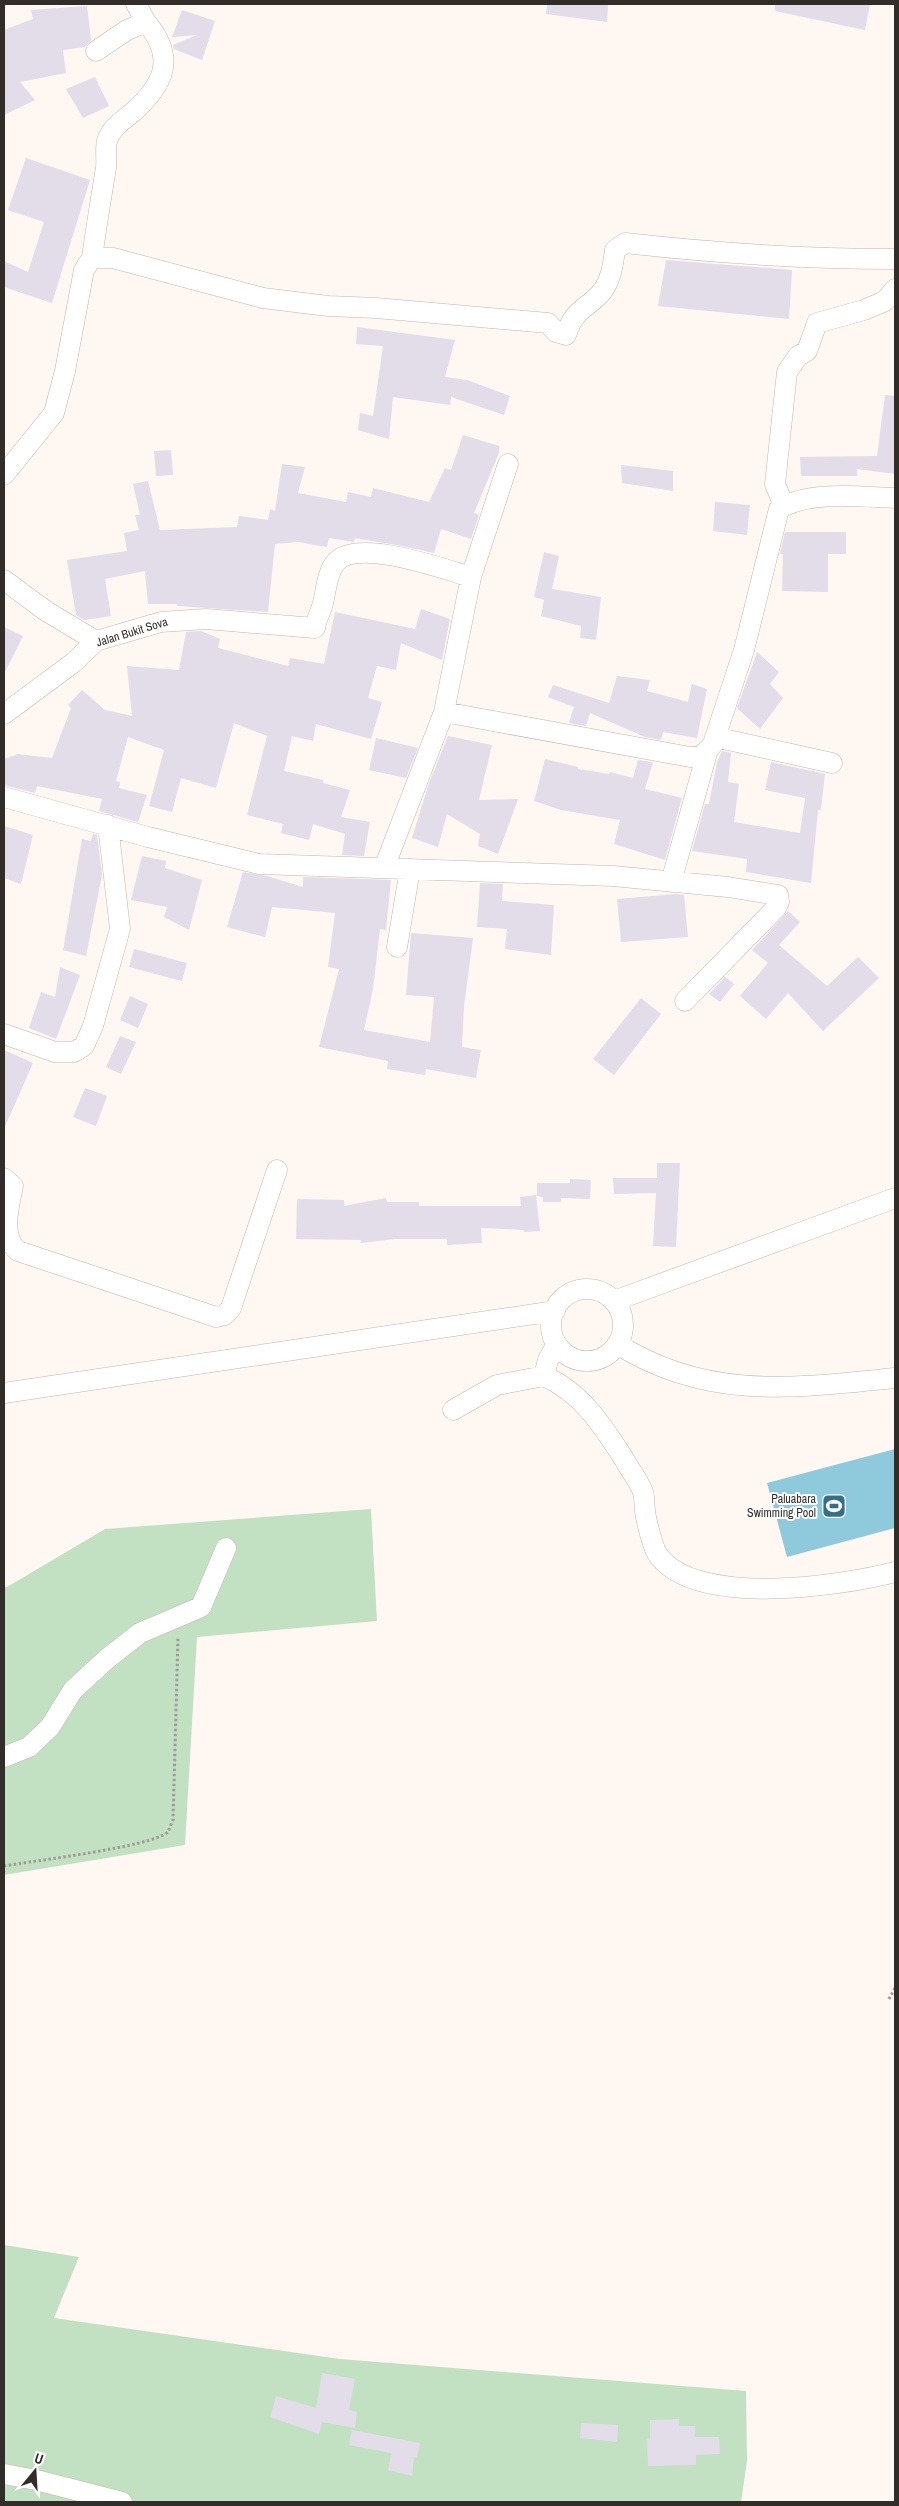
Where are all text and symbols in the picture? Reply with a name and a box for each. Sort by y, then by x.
street label: Jalan Bukit Sova [94,613,170,650]
place label: Paluabara Swimming Pool [747,1491,817,1521]
sports icon: Paluabara Swimming Pool [821,1493,847,1519]
north arrow [10,2446,60,2496]
text: U [32,2449,46,2468]

